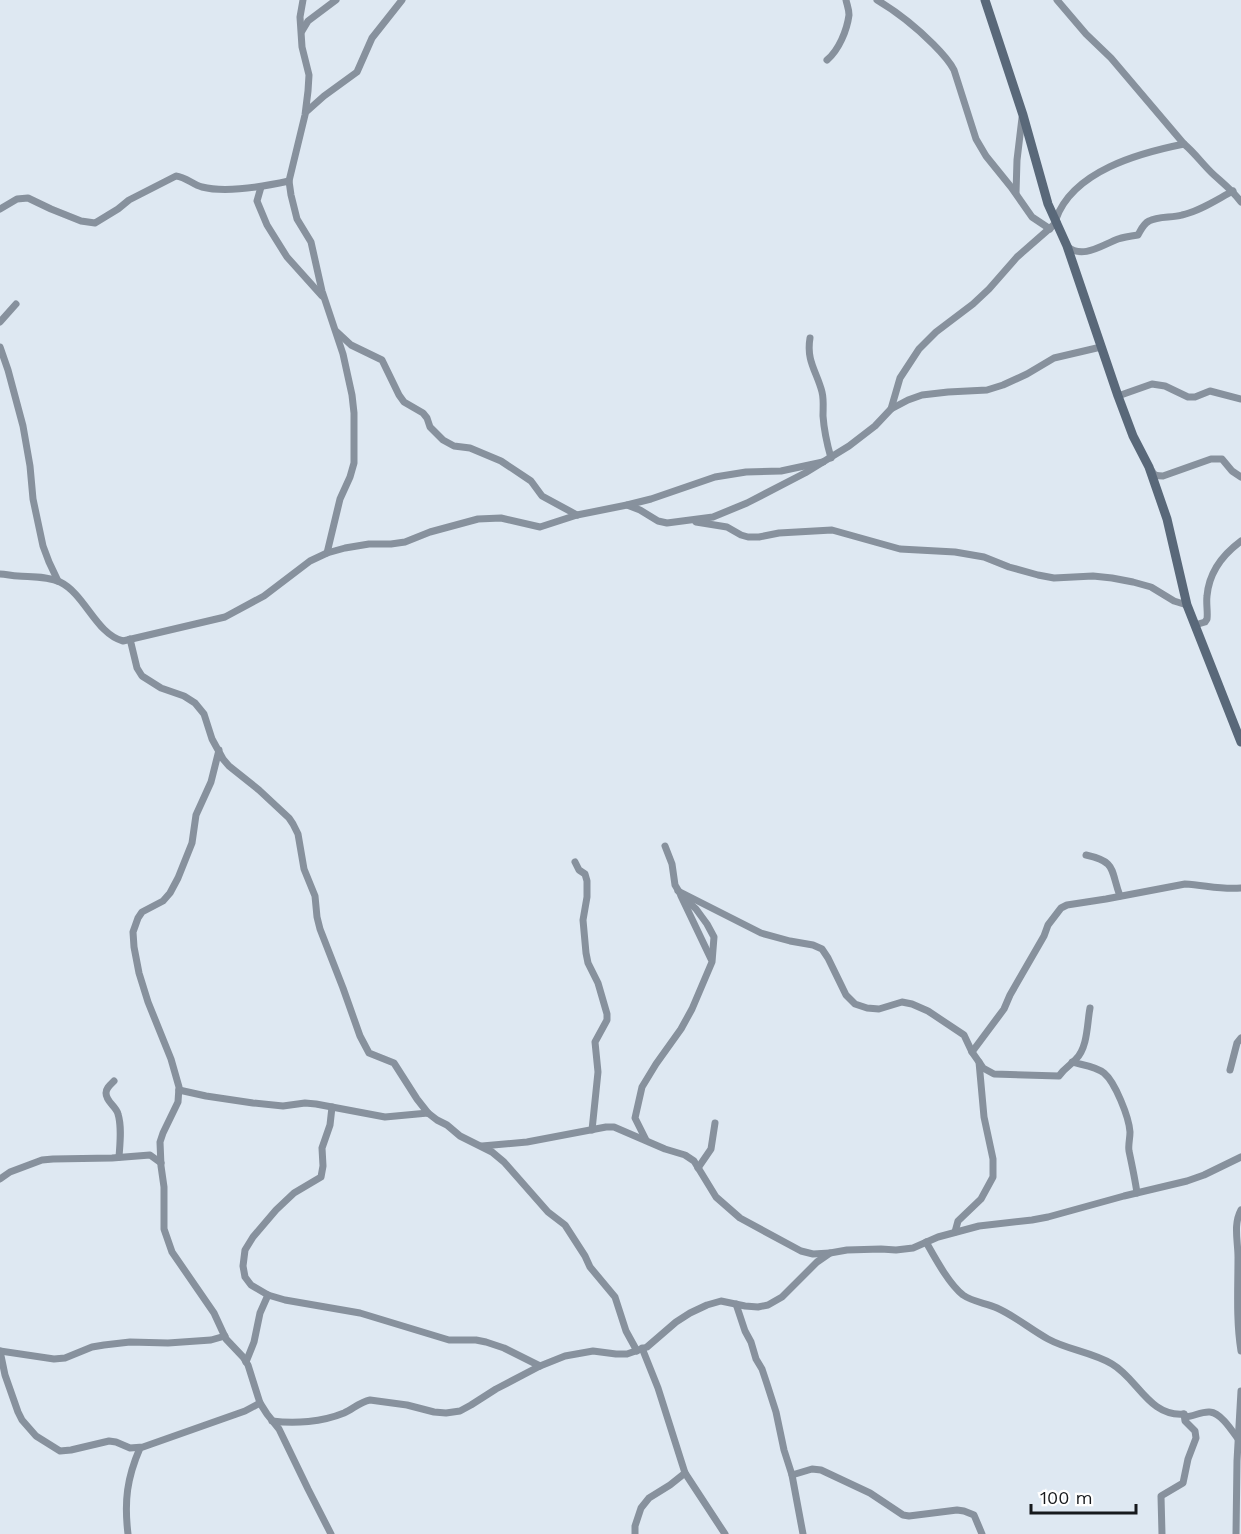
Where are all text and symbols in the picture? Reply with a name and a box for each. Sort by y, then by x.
scale bar [1031,1477,1136,1515]
text: 100 m [1040,1487,1093,1508]

